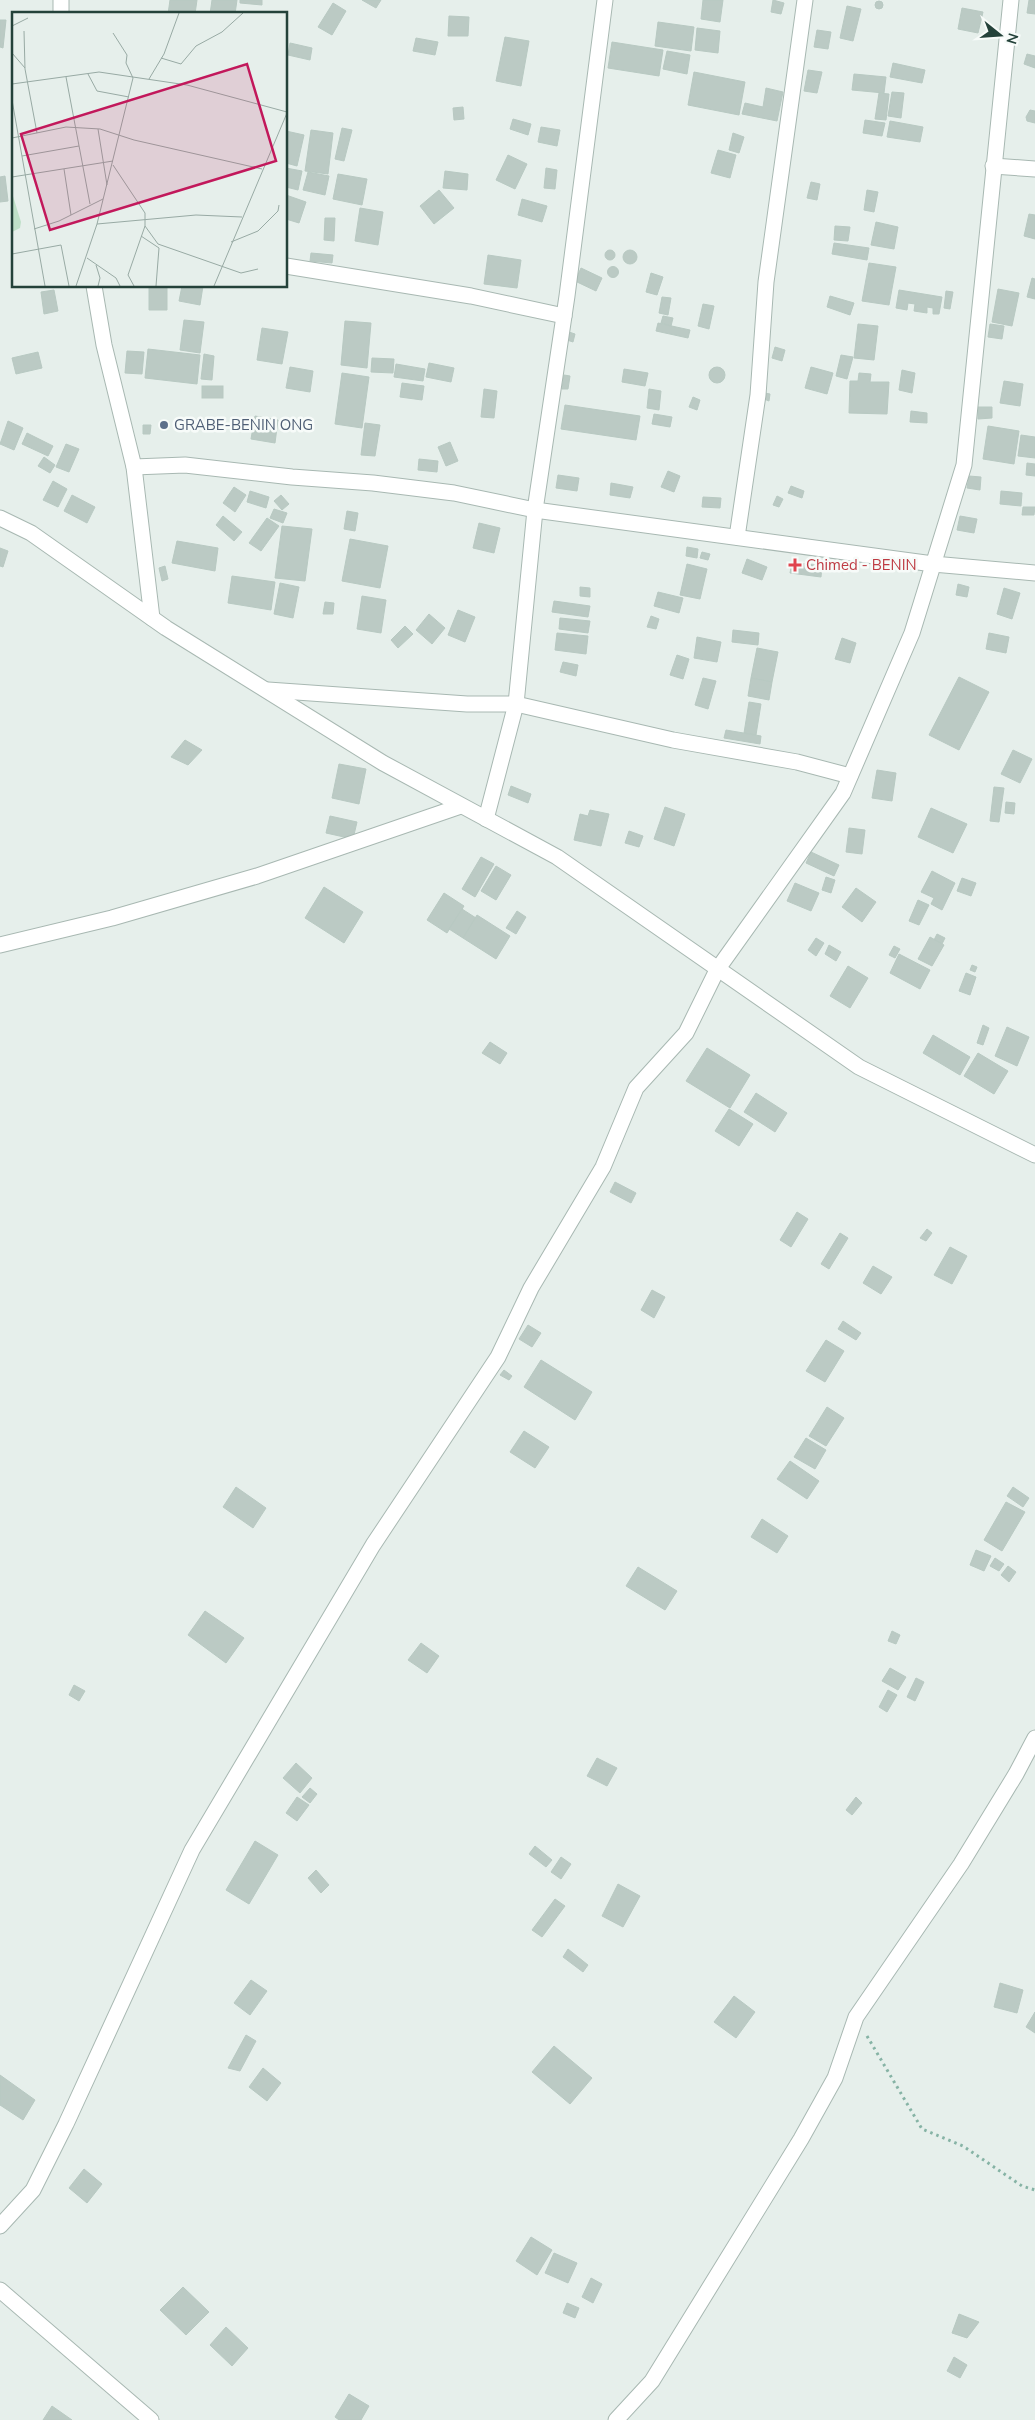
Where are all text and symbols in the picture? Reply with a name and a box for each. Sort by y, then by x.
north arrow [975,10,1025,60]
inset map [12,12,288,288]
text: N [1001,31,1023,46]
place label: GRABE-BENIN ONG [174,415,313,435]
marker: GRABE-BENIN ONG [158,419,170,431]
place label: Chimed - BENIN [806,555,917,575]
marker: Chimed - BENIN [788,558,802,572]

